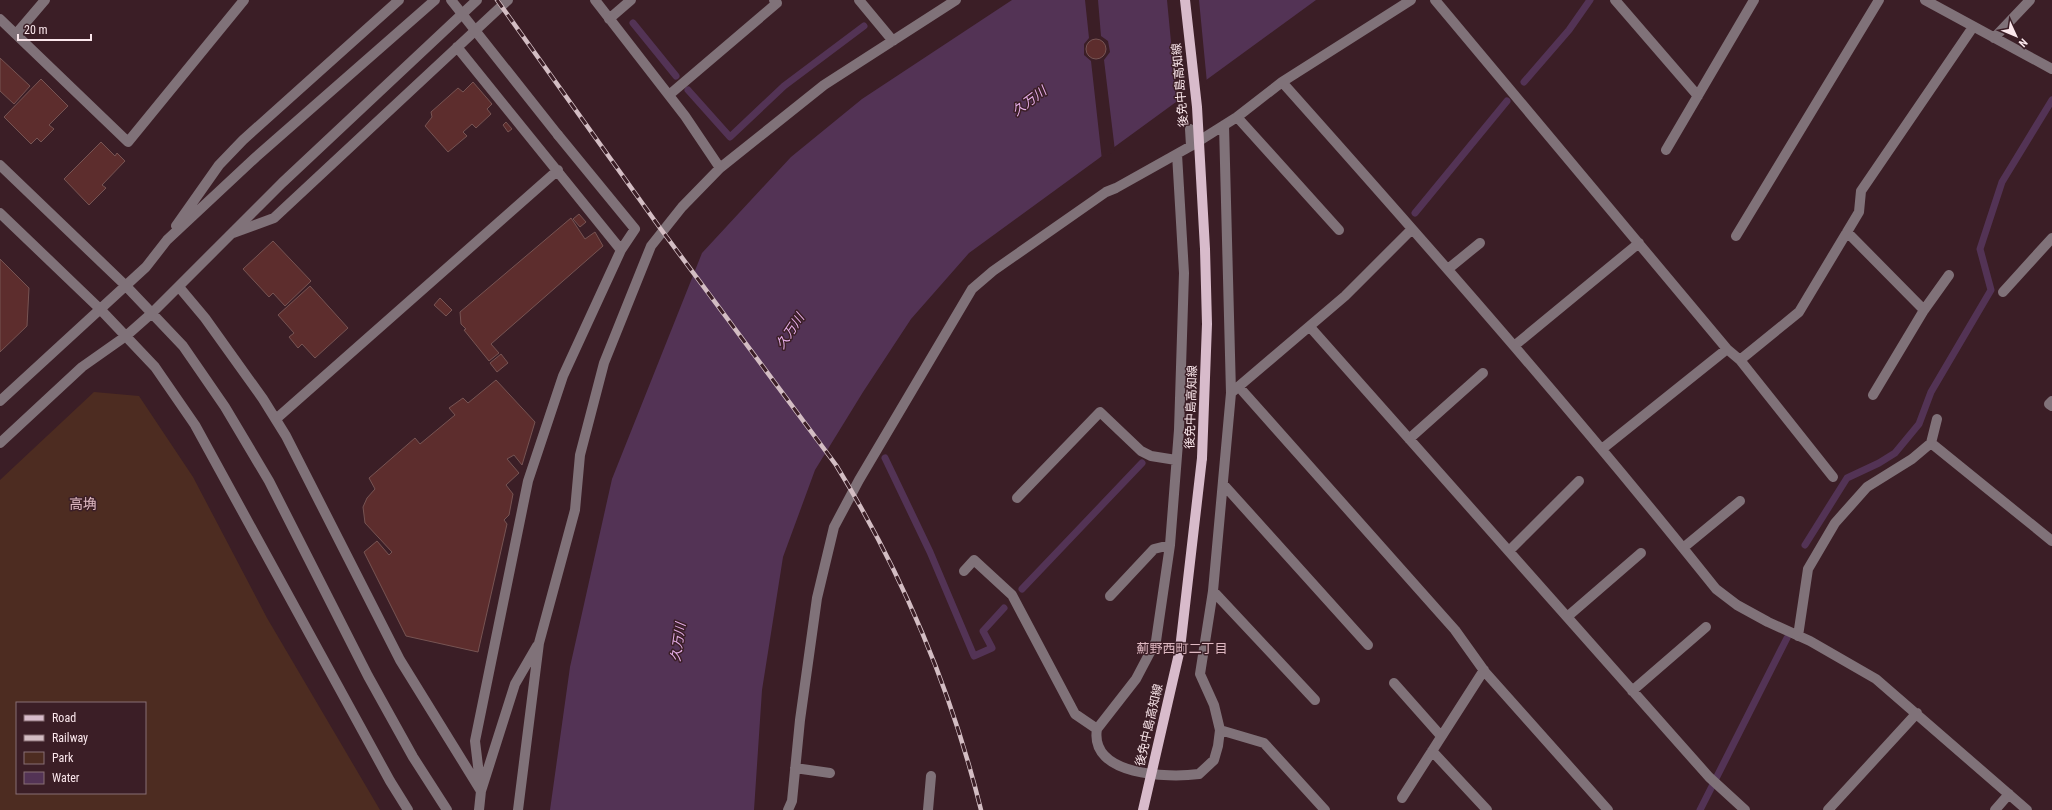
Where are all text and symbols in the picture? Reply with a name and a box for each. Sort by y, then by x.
scale bar [18,16,91,42]
north arrow [1996,16,2036,56]
text: 20 m [24,23,48,37]
text: N [2016,36,2030,50]
street label: 後免中島高知線 [1169,43,1191,127]
water label: 久万川 [1009,82,1051,119]
water label: 久万川 [773,309,808,351]
street label: 後免中島高知線 [1183,365,1199,449]
district label: 高埆 [69,496,97,512]
water label: 久万川 [668,620,688,662]
district label: 薊野西町二丁目 [1136,641,1228,656]
street label: 後免中島高知線 [1133,682,1165,768]
legend [16,702,146,794]
text: Road [52,711,76,725]
text: Railway [52,731,88,745]
text: Park [52,751,74,765]
text: Water [52,771,80,785]

